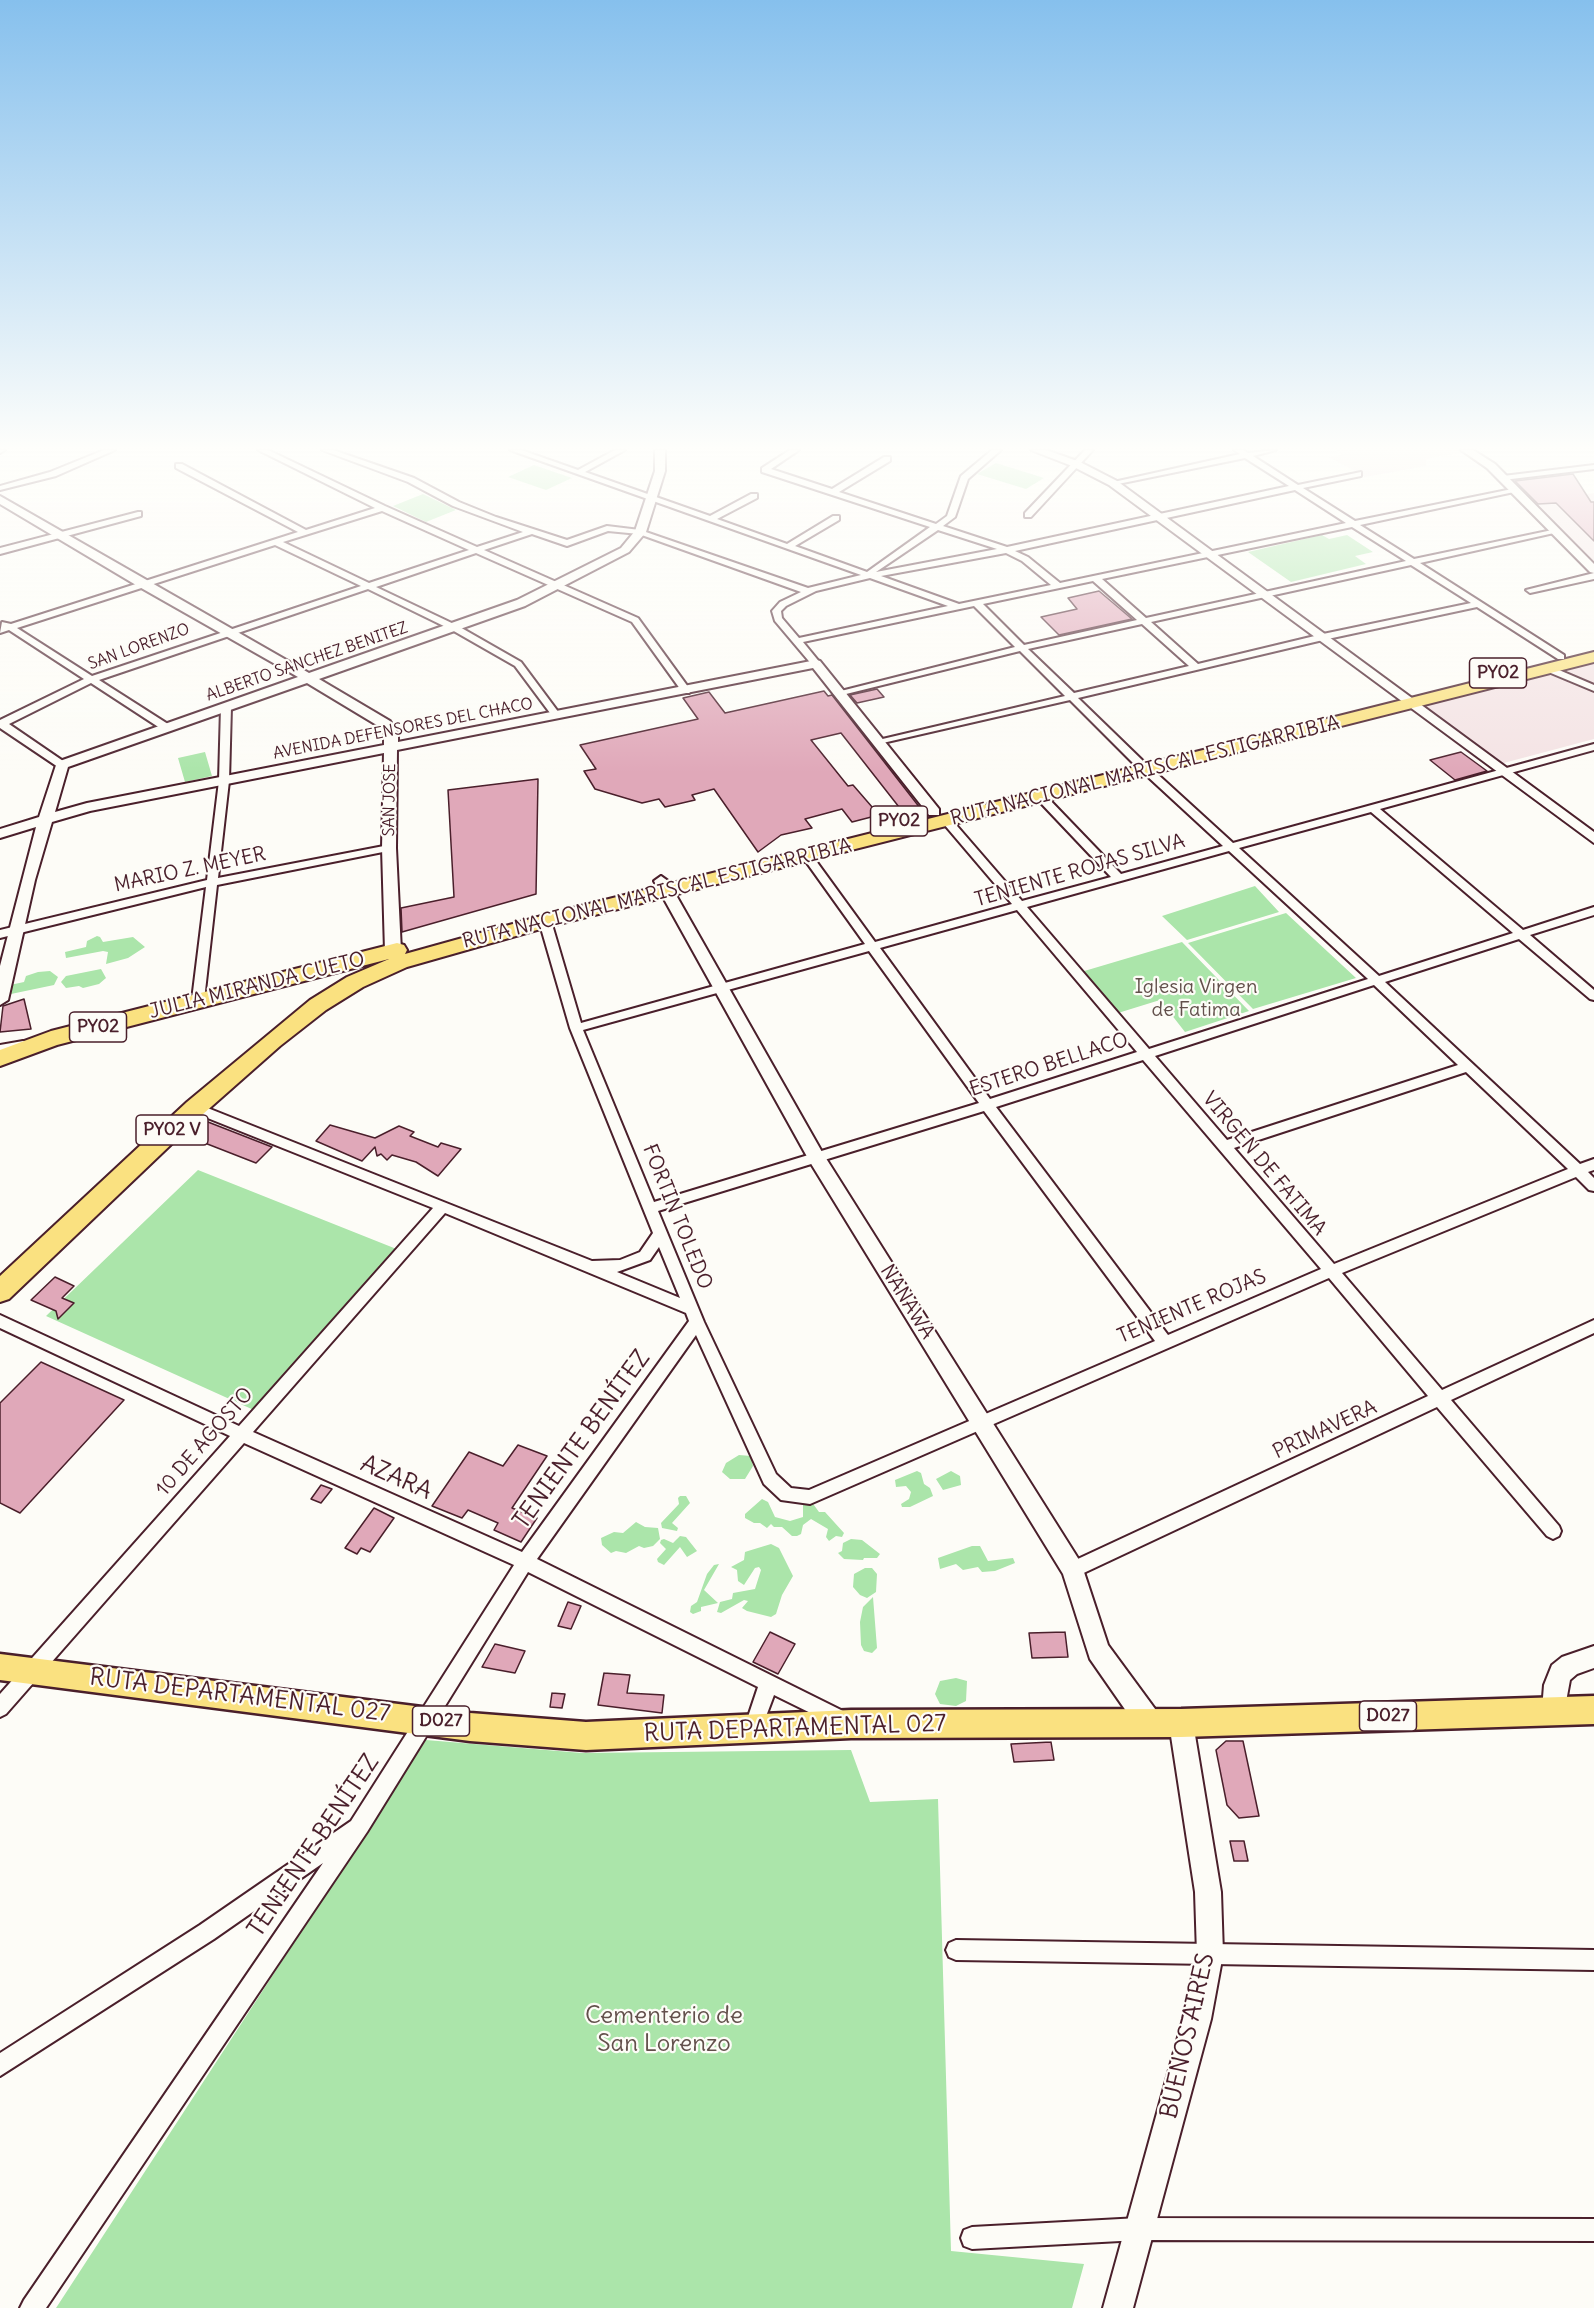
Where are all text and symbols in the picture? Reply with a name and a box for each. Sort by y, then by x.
street label: ALBERTO SANCHEZ BENITEZ [204,618,410,706]
street label: SAN LORENZO [86,620,192,674]
road number: PY02 [1470,658,1526,688]
street label: AVENIDA DEFENSORES DEL CHACO [271,694,535,764]
street label: RUTA NACIONAL MARISCAL ESTIGARRIBIA [948,711,1342,831]
street label: SAN JOSE [380,763,400,837]
road number: PY02 [870,806,928,836]
street label: TENIENTE ROJAS SILVA [972,829,1188,913]
street label: RUTA NACIONAL MARISCAL ESTIGARRIBIA [460,834,854,954]
street label: MARIO Z. MEYER [112,842,268,898]
street label: JULIA MIRANDA CUETO [147,948,367,1024]
park label: Iglesia Virgen de Fatima [1135,975,1257,1022]
road number: PY02 [70,1012,126,1042]
street label: ESTERO BELLACO [967,1028,1131,1102]
street label: VIRGEN DE FATIMA [1197,1087,1331,1241]
road number: PY02 V [136,1115,208,1145]
street label: FORTIN TOLEDO [637,1141,717,1293]
street label: NANAWA [875,1260,939,1344]
street label: TENIENTE ROJAS [1114,1265,1270,1349]
street label: TENIENTE BENÍTEZ [507,1345,657,1535]
street label: 10 DE AGOSTO [151,1383,259,1501]
street label: PRIMAVERA [1269,1396,1381,1464]
street label: AZARA [356,1450,436,1506]
street label: RUTA DEPARTAMENTAL 027 [88,1663,392,1729]
road number: D027 [1360,1701,1416,1731]
road number: D027 [412,1706,470,1736]
street label: RUTA DEPARTAMENTAL 027 [643,1709,947,1749]
street label: TENIENTE BENÍTEZ [242,1749,386,1943]
street label: BUENOS AIRES [1155,1950,1221,2122]
park label: Cementerio de San Lorenzo [585,2002,743,2058]

